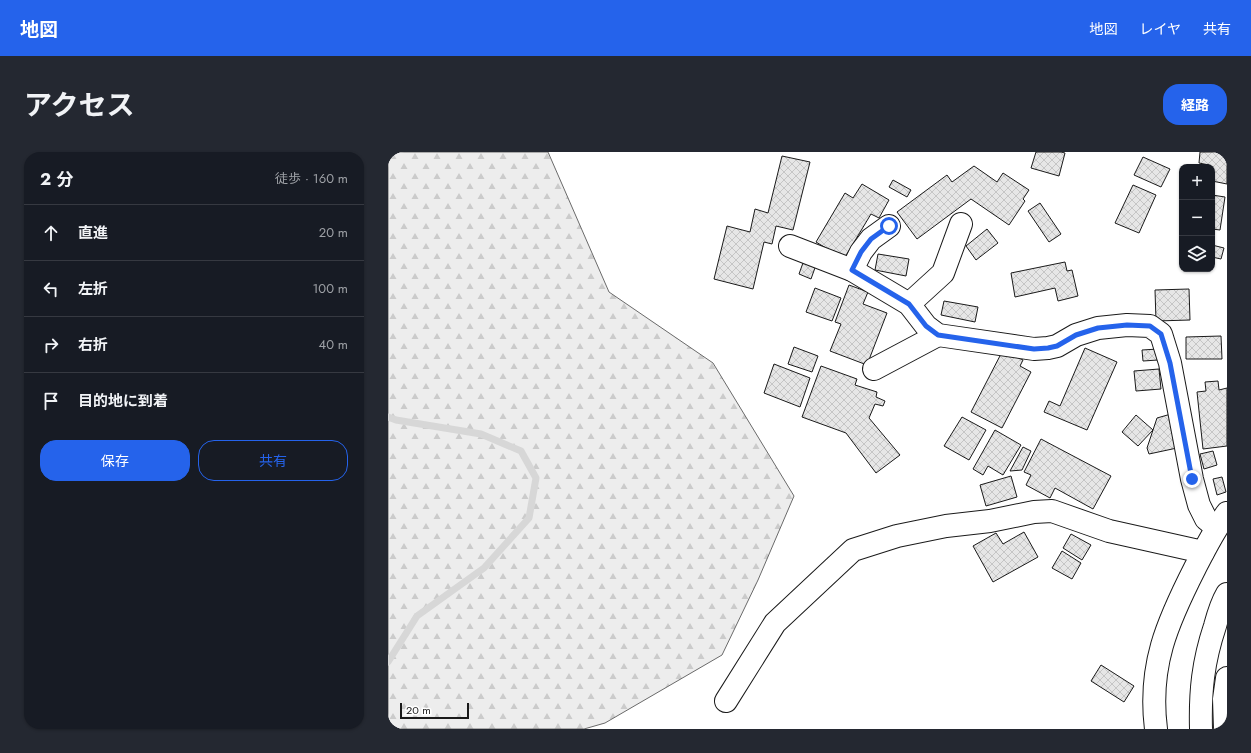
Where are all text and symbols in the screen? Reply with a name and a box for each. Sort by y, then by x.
text: 地図 [20,16,58,43]
text: 地図 [1089,19,1117,39]
text: レイヤ [1139,19,1181,39]
text: 共有 [1203,19,1231,39]
button: 経路 [1163,84,1227,125]
text: アクセス [24,85,135,126]
map controls [1179,164,1215,272]
button: + [1179,164,1215,200]
text: 2 分 [40,167,73,191]
text: 徒歩 · 160 m [275,169,348,188]
button: − [1179,200,1215,236]
route start [880,217,898,235]
icon: ahead [40,222,62,244]
text: 直進 [78,222,108,244]
text: 20 m [319,223,348,242]
button: layers [1179,236,1215,272]
icon: left [40,278,62,300]
text: 左折 [78,278,108,300]
text: 100 m [313,279,348,298]
icon: right [40,334,62,356]
text: 右折 [78,334,108,356]
text: 40 m [319,335,348,354]
icon: arrive [40,390,62,412]
text: 目的地に到着 [78,390,168,412]
button: 保存 [40,440,190,481]
button: 共有 [198,440,348,481]
route end [1183,470,1201,488]
scale bar [400,701,469,720]
text: 20 m [406,702,431,718]

